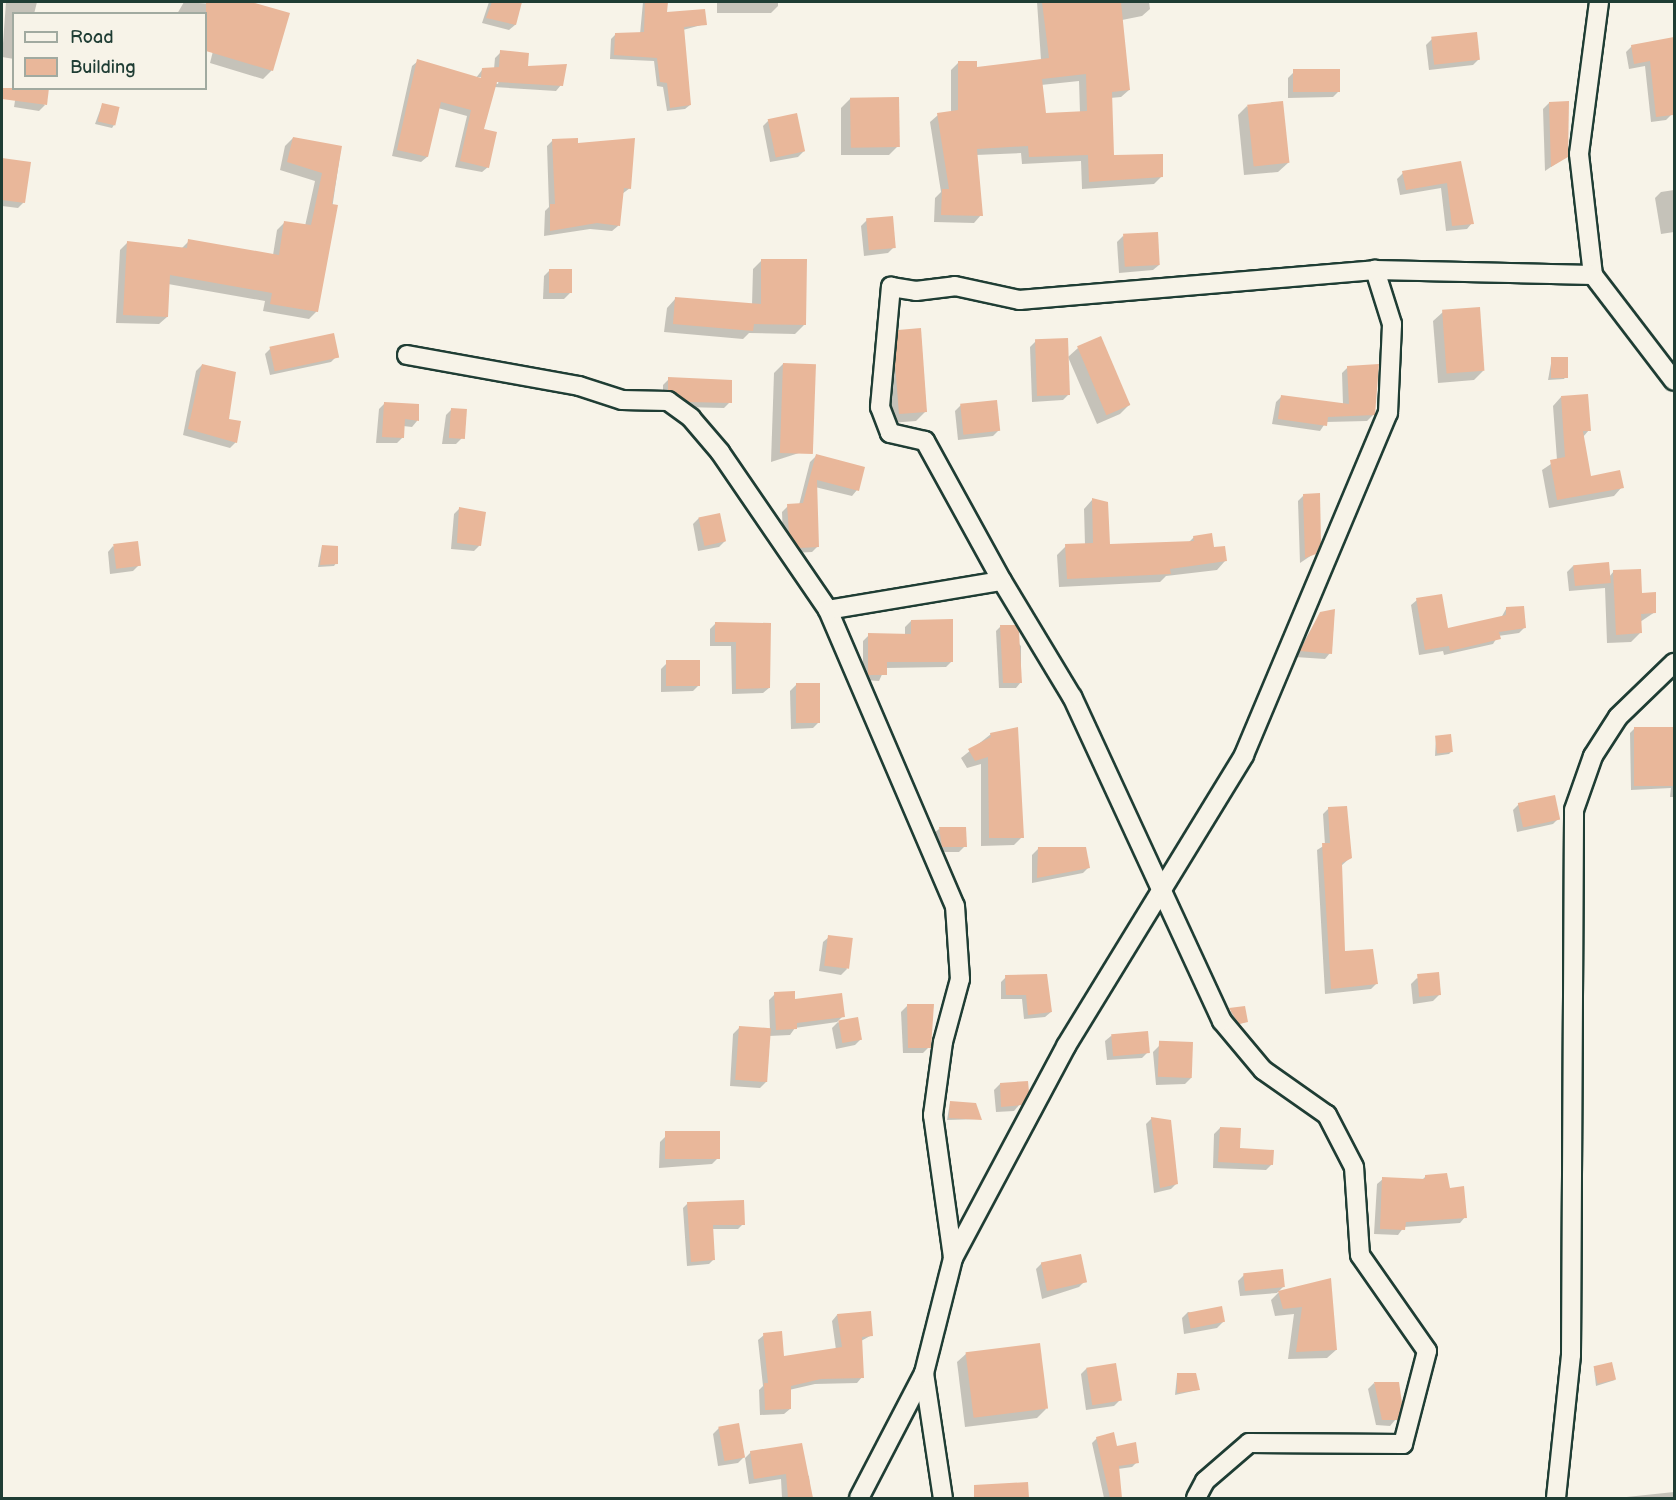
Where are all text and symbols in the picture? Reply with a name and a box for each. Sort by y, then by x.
legend [12,12,207,90]
text: Road [70,27,114,48]
text: Building [70,57,136,78]

